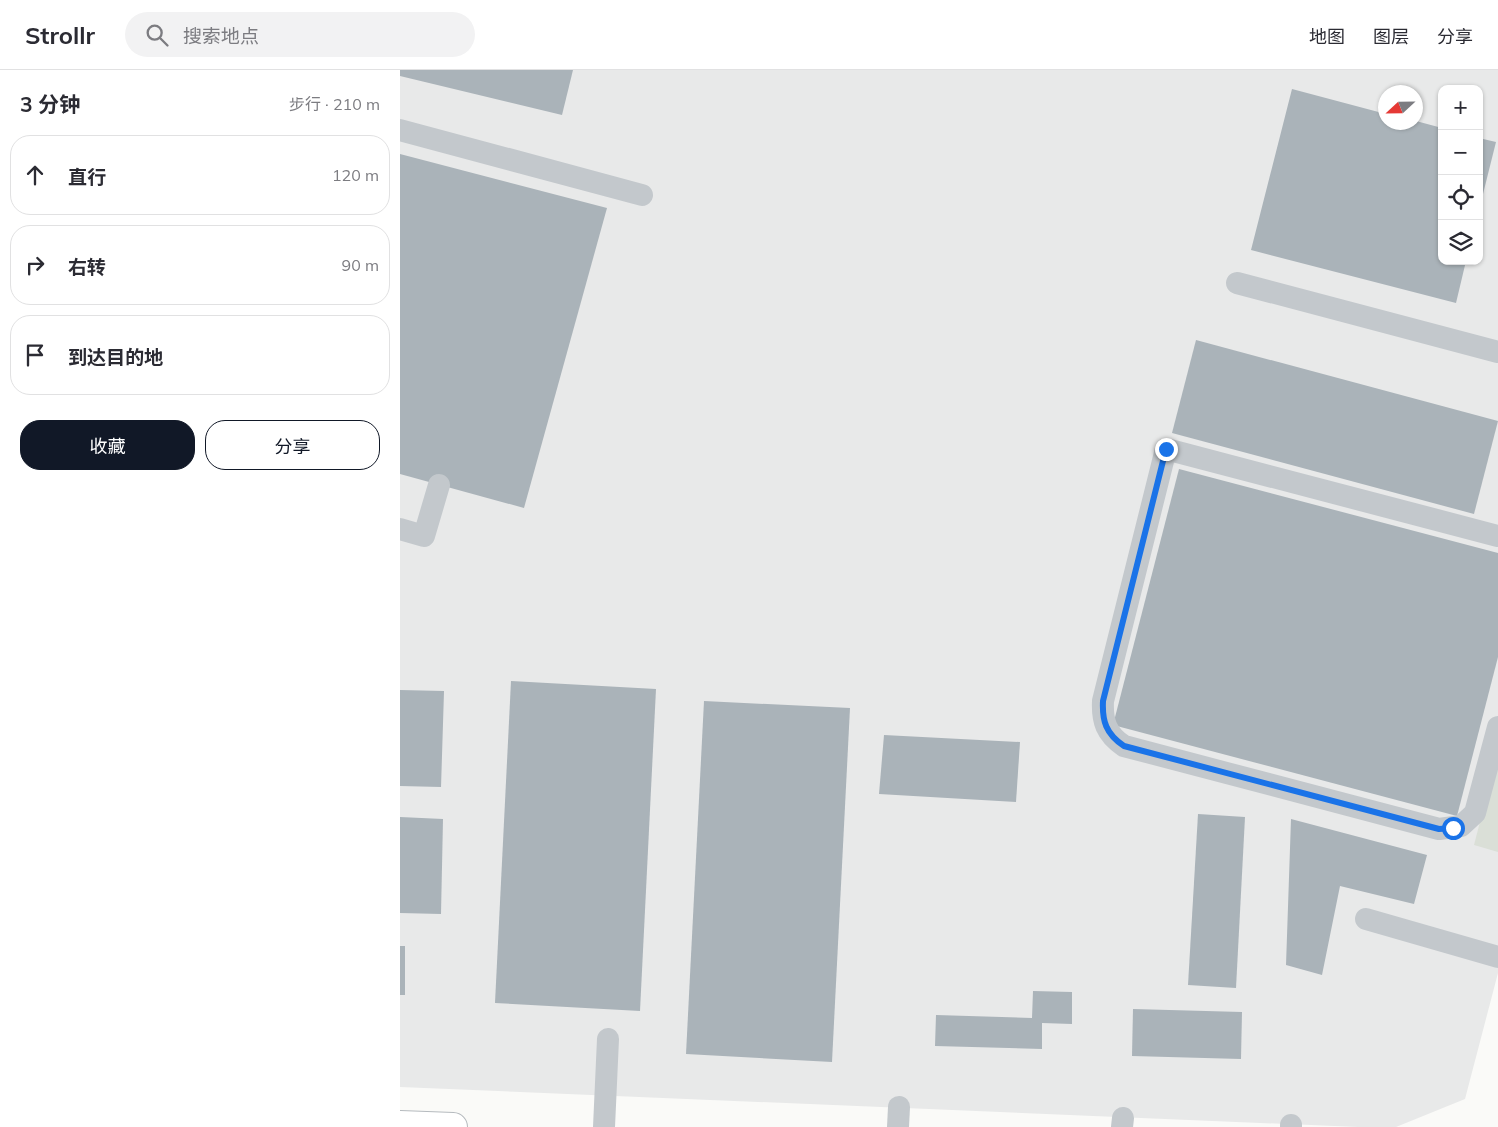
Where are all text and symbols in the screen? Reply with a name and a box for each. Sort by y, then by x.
search box [125,12,475,57]
text: Strollr [25,20,95,50]
icon: search [143,21,171,49]
text: 搜索地点 [183,24,259,48]
text: 地图 [1309,25,1345,48]
text: 图层 [1373,25,1409,48]
text: 分享 [1437,25,1473,48]
north arrow [1378,85,1423,130]
map controls [1438,85,1483,265]
button: + [1438,85,1483,130]
text: 3 分钟 [20,91,80,117]
text: 步行 · 210 m [289,94,380,114]
button: − [1438,130,1483,175]
icon: ahead [21,161,49,189]
text: 直行 [68,165,106,189]
text: 120 m [332,165,379,185]
button: locate [1438,175,1483,220]
button: layers [1438,220,1483,265]
icon: right [21,251,49,279]
text: 右转 [68,255,106,279]
text: 90 m [342,255,379,275]
icon: arrive [21,341,49,369]
text: 到达目的地 [68,345,163,369]
button: 收藏 [20,420,195,470]
button: 分享 [205,420,380,470]
route end [1155,438,1178,461]
route start [1442,817,1465,840]

